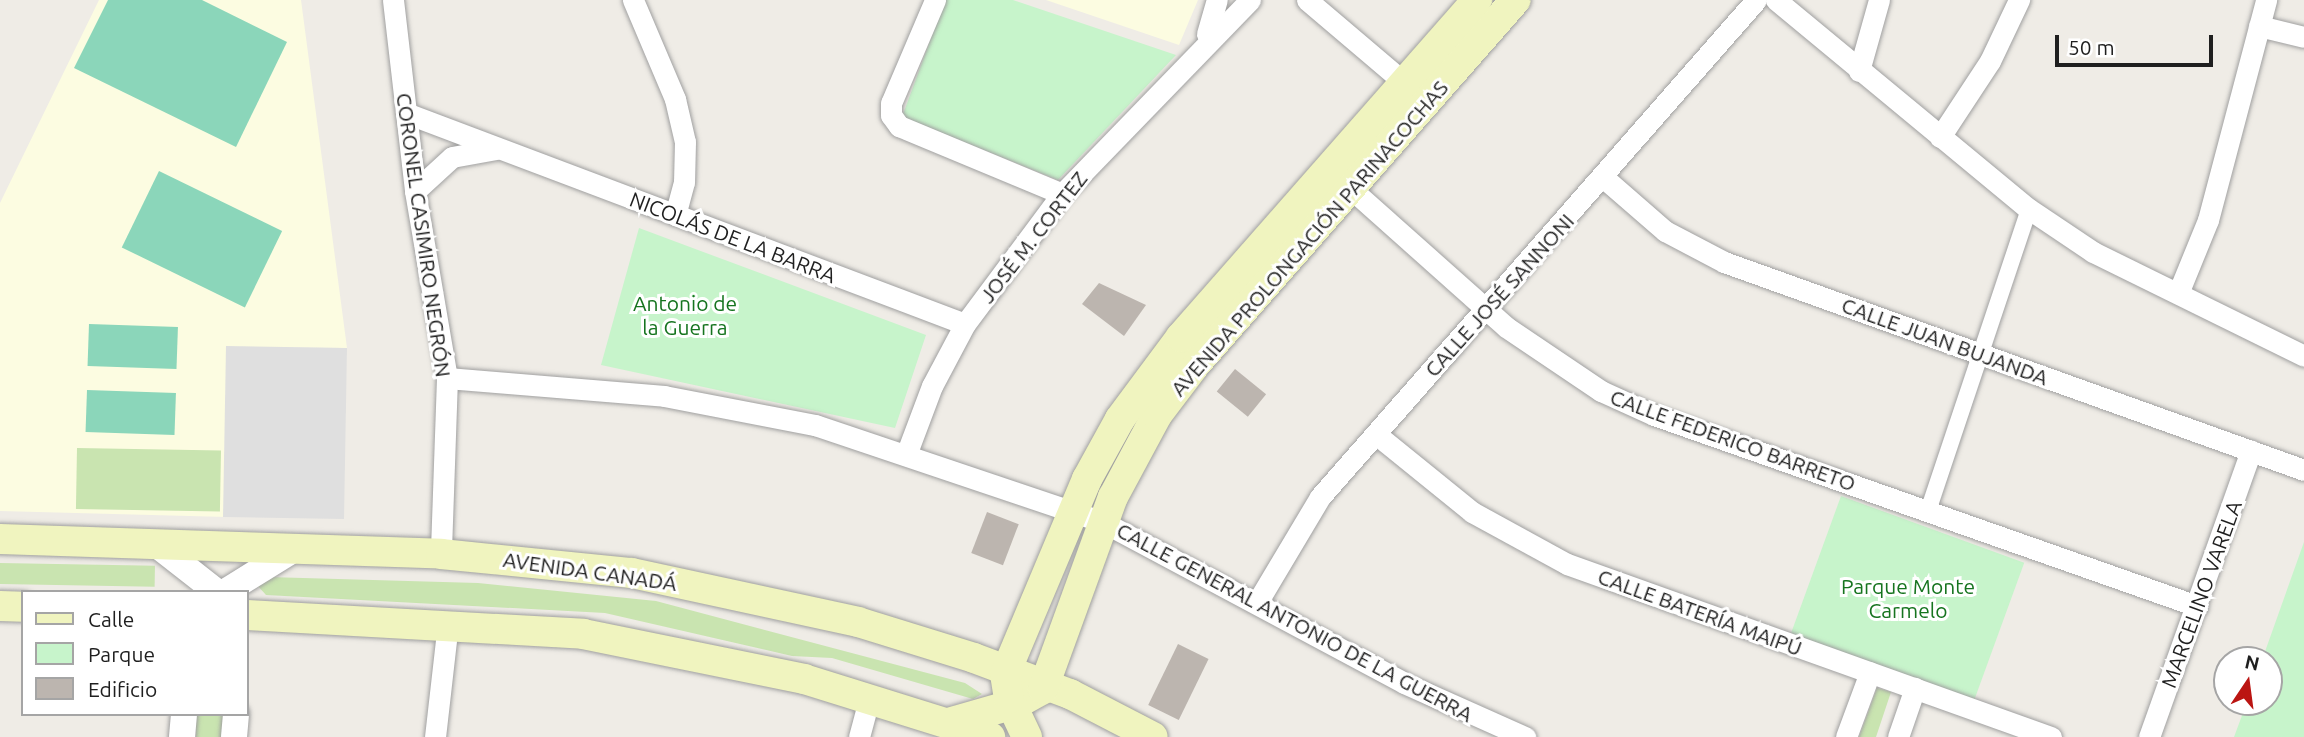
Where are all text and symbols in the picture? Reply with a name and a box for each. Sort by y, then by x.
scale bar [2059,21,2216,65]
text: 50 m [2068,35,2115,59]
street label: AVENIDA PROLONGACIÓN PARINACOCHAS [1165,75,1453,401]
street label: CORONEL CASIMIRO NEGRÓN [392,91,456,379]
street label: JOSÉ M. CORTEZ [974,166,1092,308]
street label: NICOLÁS DE LA BARRA [626,186,840,288]
street label: CALLE JOSÉ SANNONI [1419,208,1579,382]
park label: Antonio de la Guerra [633,290,737,340]
street label: CALLE JUAN BUJANDA [1838,292,2052,390]
street label: CALLE FEDERICO BARRETO [1607,384,1859,496]
street label: MARCELINO VARELA [2155,497,2247,691]
street label: CALLE GENERAL ANTONIO DE LA GUERRA [1113,517,1477,727]
street label: AVENIDA CANADÁ [502,546,678,596]
street label: CALLE BATERÍA MAIPÚ [1595,563,1805,661]
park label: Parque Monte Carmelo [1841,573,1975,623]
legend [21,590,248,716]
text: Calle [88,607,134,631]
text: Parque [88,642,155,666]
north arrow [2213,646,2283,716]
text: N [2243,650,2262,675]
text: Edificio [88,677,157,701]

